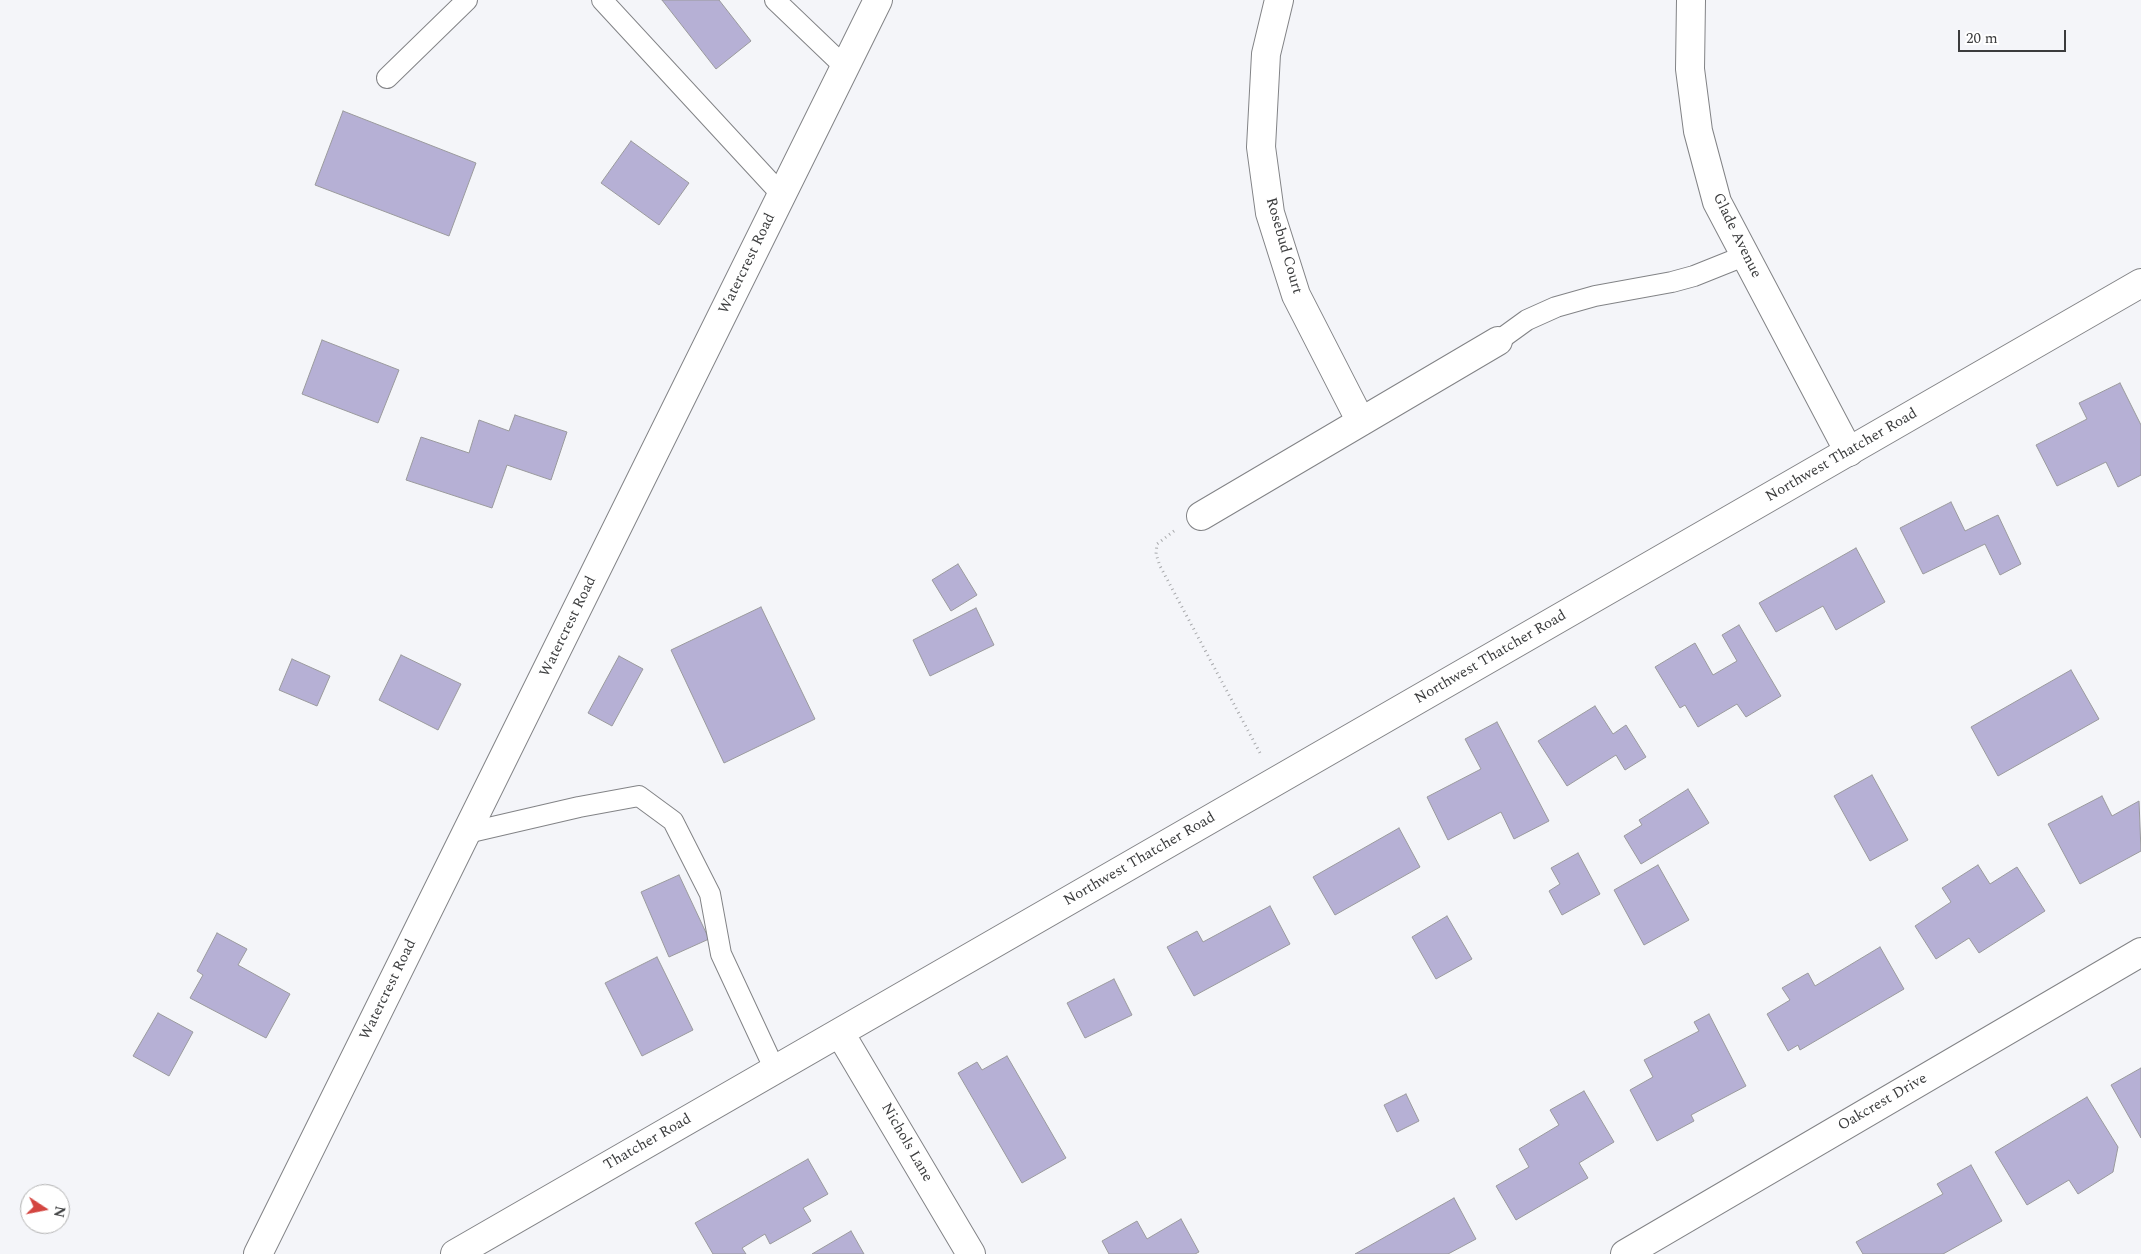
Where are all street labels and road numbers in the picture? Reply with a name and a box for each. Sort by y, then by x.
street label: Glade Avenue [1708,191,1764,281]
street label: Rosebud Court [1261,196,1305,296]
street label: Watercrest Road [716,211,780,317]
street label: Northwest Thatcher Road [1763,405,1921,507]
street label: Watercrest Road [537,574,601,680]
street label: Northwest Thatcher Road [1412,607,1570,709]
street label: Northwest Thatcher Road [1061,809,1219,911]
street label: Watercrest Road [357,937,421,1043]
street label: Oakcrest Drive [1835,1070,1931,1136]
street label: Nichols Lane [876,1100,936,1186]
street label: Thatcher Road [601,1111,695,1175]

